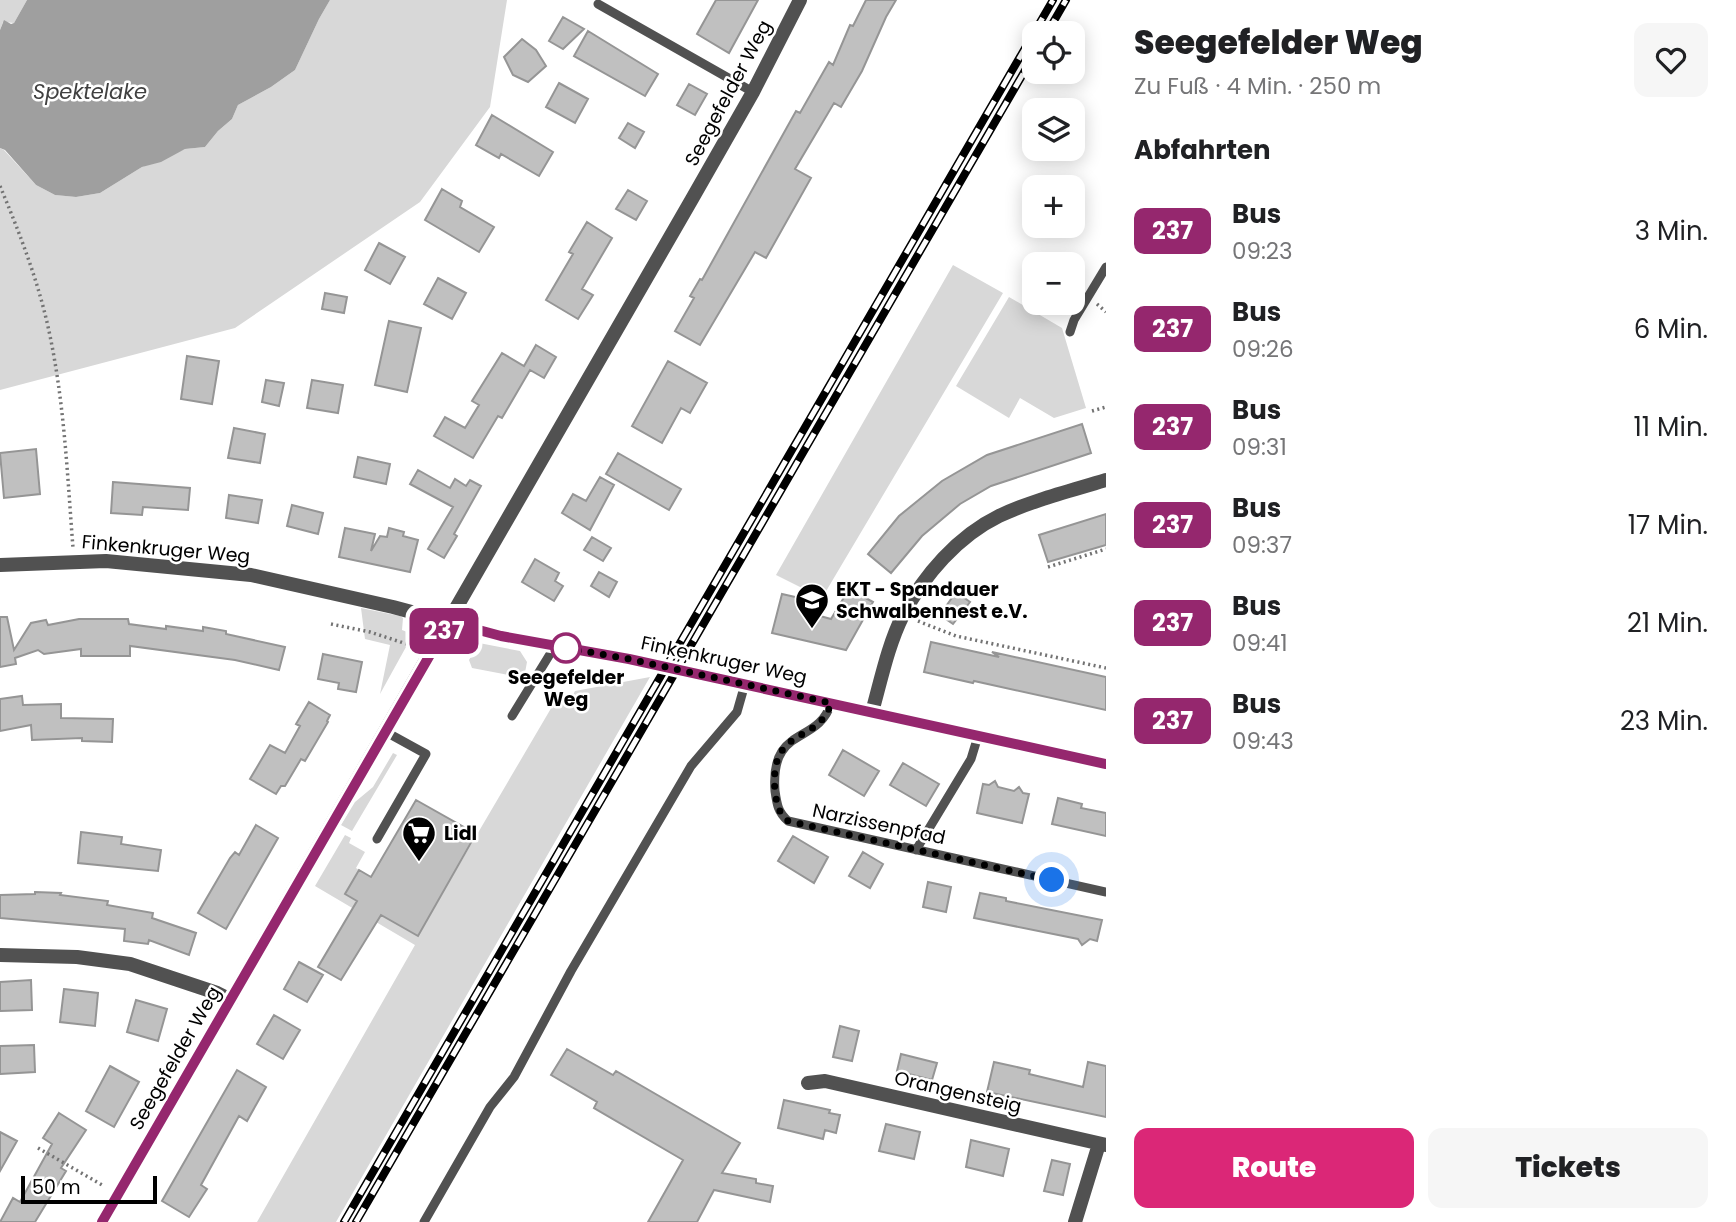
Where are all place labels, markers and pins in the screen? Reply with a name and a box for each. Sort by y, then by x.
place label: EKT - Spandauer Schwalbennest e.V. [836,576,1028,625]
school or university icon: EKT - Spandauer Schwalbennest e.V. [793,581,831,630]
marker: Seegefelder Weg [551,633,581,663]
place label: Seegefelder Weg [508,664,624,713]
supermarket icon: Lidl [400,814,438,863]
place label: Lidl [444,820,477,847]

